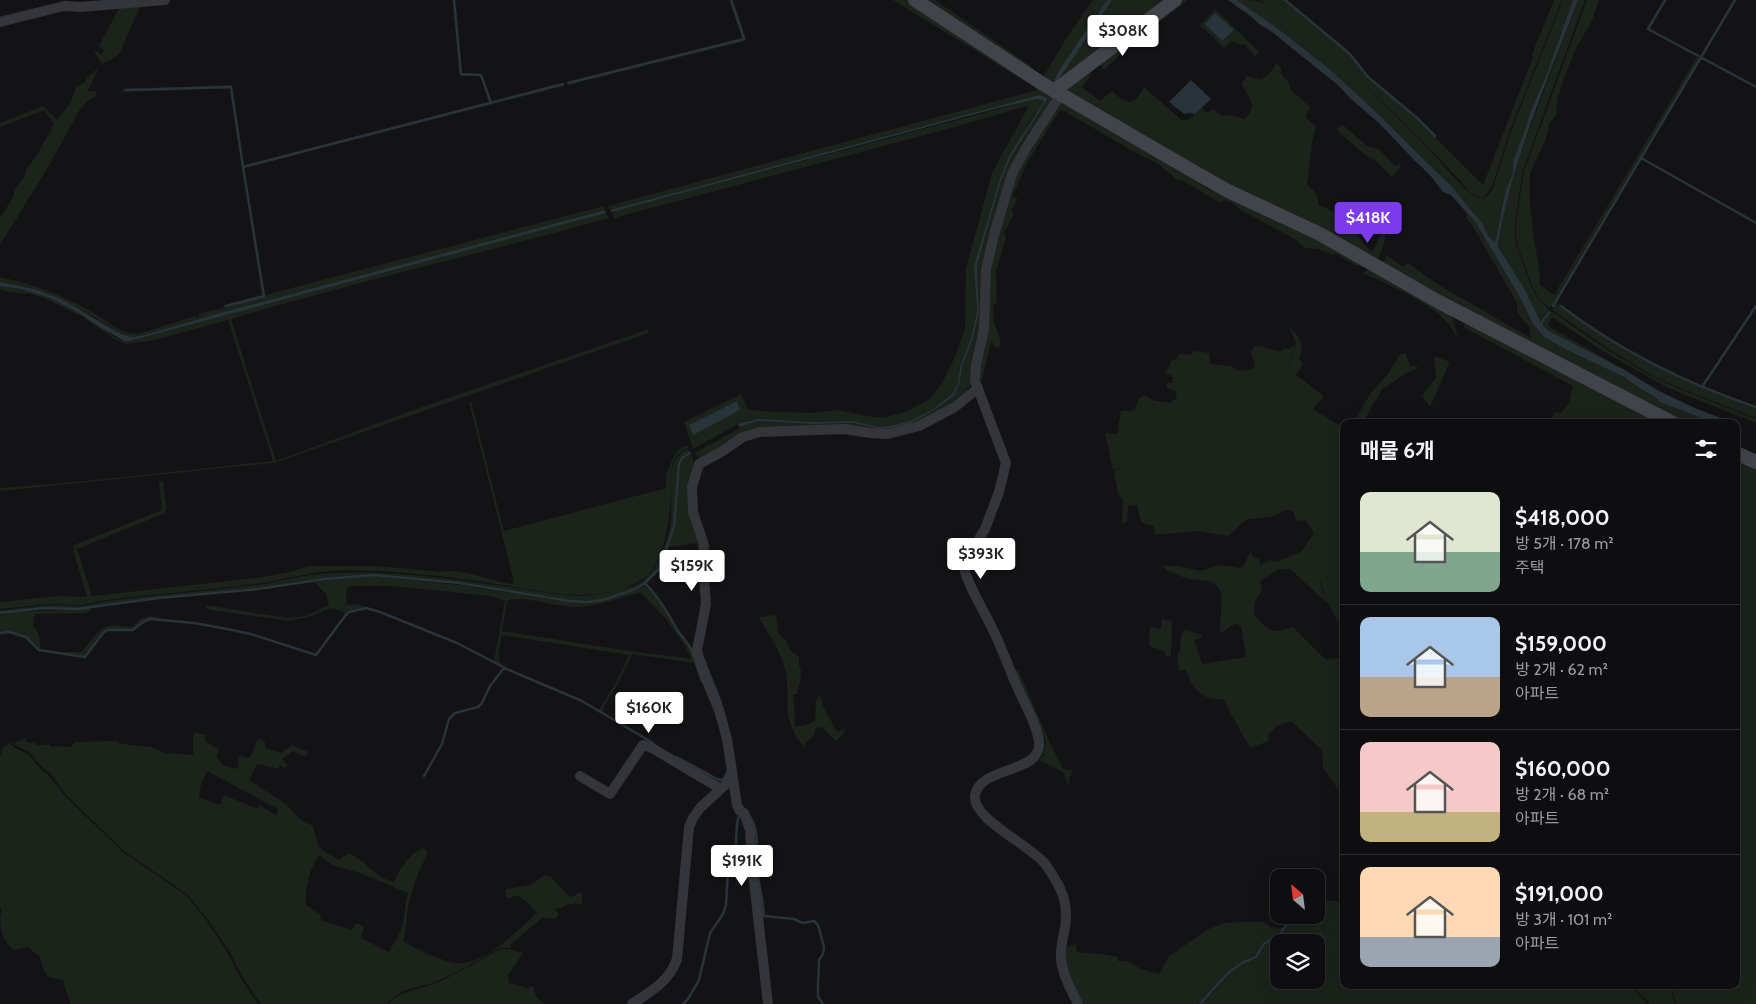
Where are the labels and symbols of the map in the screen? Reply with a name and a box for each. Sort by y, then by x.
pin: $308K [1088,15,1158,57]
pin: $418K [1333,202,1403,244]
pin: $393K [946,538,1016,580]
pin: $159K [657,550,727,592]
pin: $160K [614,692,684,734]
pin: $191K [707,844,777,887]
north arrow [1270,869,1325,924]

